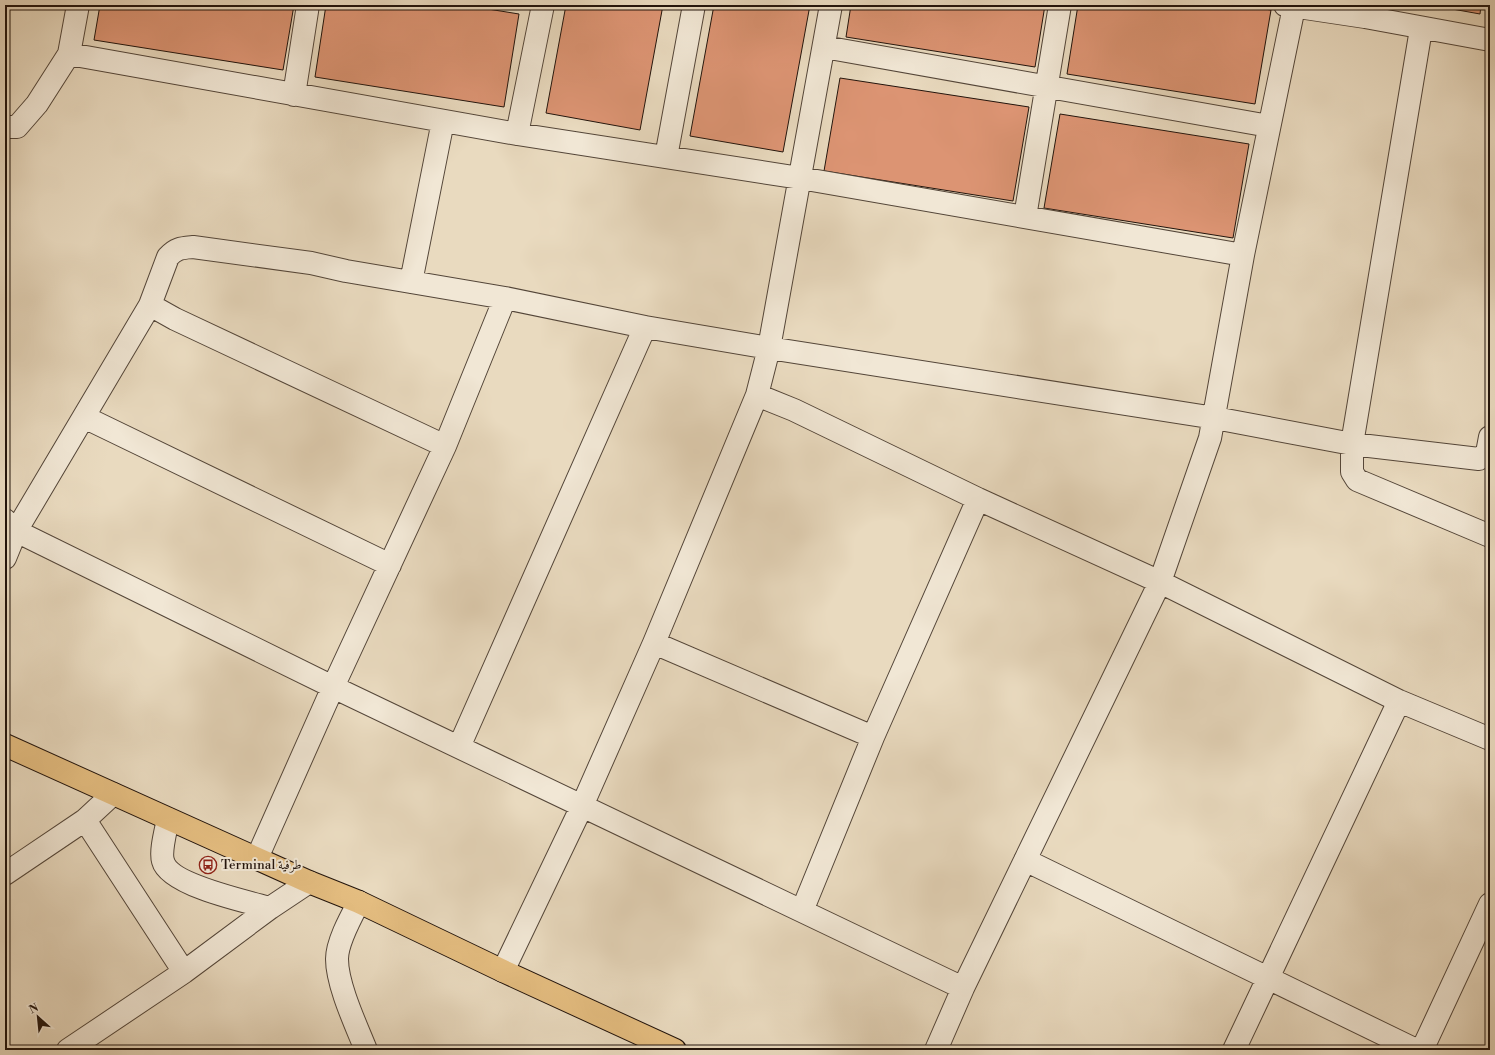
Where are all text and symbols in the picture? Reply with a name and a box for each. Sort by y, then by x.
bus stop icon: Terminal طرفية [198,855,218,875]
place label: Terminal طرفية [221,857,302,873]
north arrow [18,997,58,1037]
text: N [27,1001,41,1017]

